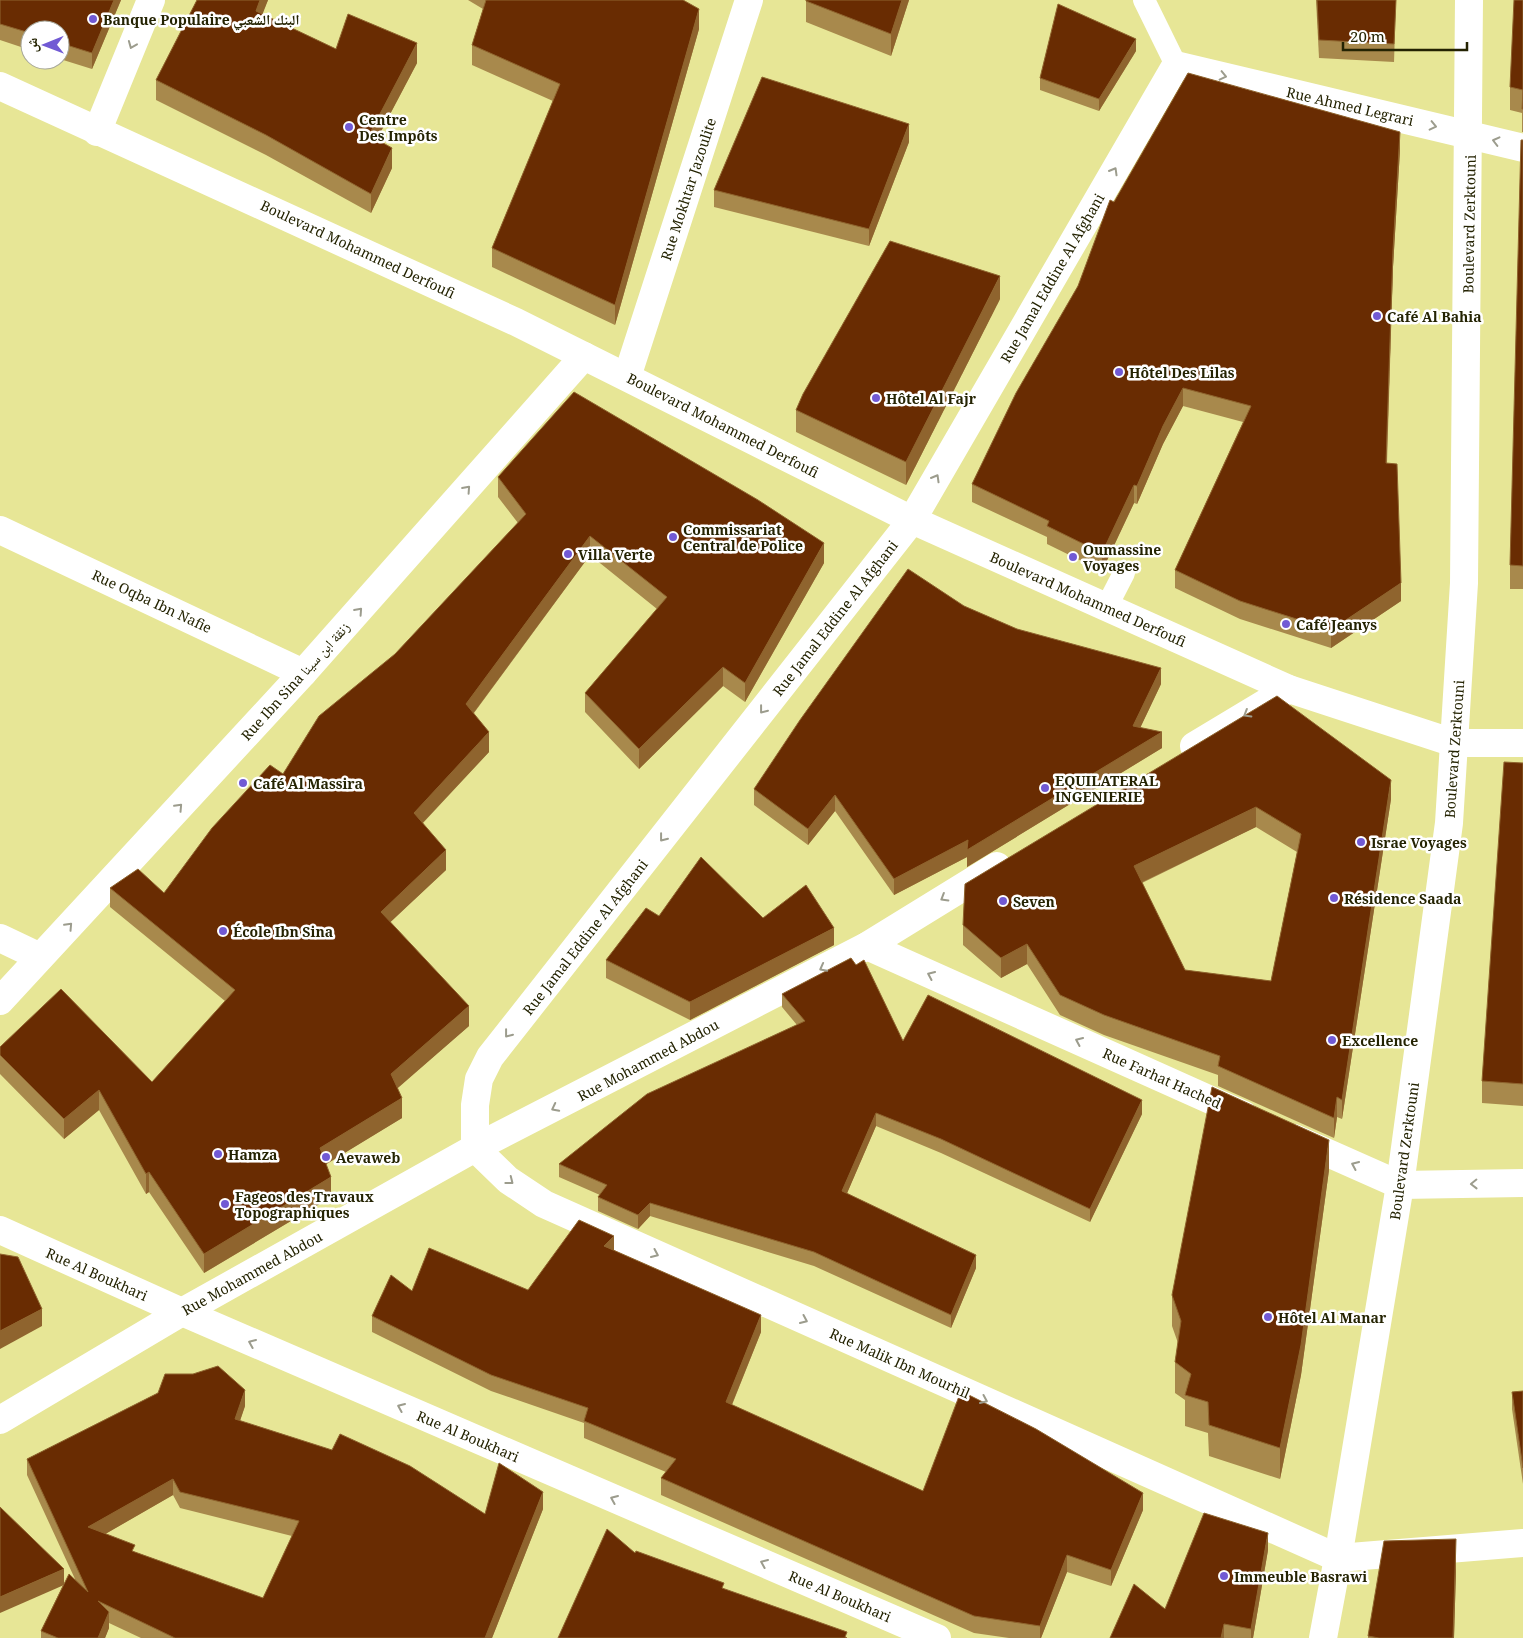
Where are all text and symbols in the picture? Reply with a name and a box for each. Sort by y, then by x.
place label: Banque Populaire البنك الشعبي [103,10,299,31]
marker: Banque Populaire البنك الشعبي [87,13,99,25]
north arrow [20,20,70,70]
scale bar [1343,20,1467,52]
text: 20 m [1350,26,1385,46]
text: ش [22,38,41,53]
one-way arrow [128,40,139,49]
one-way arrow [1219,70,1228,81]
street label: Rue Ahmed Legrari [1285,82,1416,130]
place label: Centre Des Impôts [359,110,438,145]
street label: Rue Mokhtar Jazoulite [656,115,720,263]
one-way arrow [1428,120,1436,130]
marker: Centre Des Impôts [343,121,355,133]
one-way arrow [1492,136,1501,147]
street label: Boulevard Zerktouni [1458,154,1480,294]
one-way arrow [1108,167,1118,176]
street label: Rue Jamal Eddine Al Afghani [996,189,1109,366]
street label: Boulevard Mohammed Derfoufi [258,195,459,303]
place label: Café Al Bahia [1387,307,1482,326]
marker: Café Al Bahia [1371,310,1383,322]
place label: Hôtel Des Lilas [1129,363,1235,382]
marker: Hôtel Des Lilas [1113,366,1125,378]
street label: Boulevard Mohammed Derfoufi [624,368,823,482]
place label: Hôtel Al Fajr [886,389,977,408]
marker: Hôtel Al Fajr [870,392,882,404]
one-way arrow [930,474,940,483]
one-way arrow [462,486,471,495]
place label: Commissariat Central de Police [683,520,803,555]
marker: Commissariat Central de Police [667,531,679,543]
street label: Rue Jamal Eddine Al Afghani [768,536,902,700]
place label: Oumassine Voyages [1083,540,1161,575]
place label: Villa Verte [578,545,653,564]
street label: Boulevard Mohammed Derfoufi [987,547,1190,651]
marker: Villa Verte [562,548,574,560]
marker: Oumassine Voyages [1067,551,1079,563]
street label: Rue Oqba Ibn Nafie [89,565,215,637]
one-way arrow [353,607,362,616]
place label: Café Jeanys [1296,615,1377,634]
street label: Rue Ibn Sina زنقة ابن سينا [236,617,354,745]
marker: Café Jeanys [1280,618,1292,630]
street label: Boulevard Zerktouni [1440,679,1468,819]
one-way arrow [760,704,769,714]
one-way arrow [1244,708,1253,717]
place label: EQUILATERAL INGENIERIE [1055,771,1158,806]
place label: Café Al Massira [253,774,363,793]
marker: Café Al Massira [237,777,249,789]
marker: EQUILATERAL INGENIERIE [1039,782,1051,794]
one-way arrow [173,804,182,813]
one-way arrow [659,832,668,841]
place label: Israe Voyages [1371,833,1467,852]
marker: Israe Voyages [1355,836,1367,848]
street label: Rue Jamal Eddine Al Afghani [518,855,652,1019]
place label: Résidence Saada [1344,889,1462,908]
one-way arrow [940,892,949,902]
place label: Seven [1013,892,1055,911]
marker: Résidence Saada [1328,892,1340,904]
marker: Seven [997,895,1009,907]
place label: École Ibn Sina [233,922,333,941]
one-way arrow [63,923,72,932]
marker: École Ibn Sina [217,925,229,937]
one-way arrow [820,962,829,972]
one-way arrow [927,970,936,981]
street label: Rue Mohammed Abdou [574,1015,722,1105]
one-way arrow [506,1028,514,1037]
place label: Excellence [1342,1031,1418,1050]
marker: Excellence [1326,1034,1338,1046]
one-way arrow [1075,1037,1084,1048]
street label: Rue Farhat Hached [1100,1043,1224,1113]
street label: Boulevard Zerktouni [1385,1080,1423,1221]
one-way arrow [551,1102,560,1112]
place label: Hamza [228,1145,277,1164]
marker: Hamza [212,1148,224,1160]
place label: Aevaweb [336,1148,400,1167]
marker: Aevaweb [320,1151,332,1163]
one-way arrow [1351,1161,1360,1172]
one-way arrow [505,1175,514,1184]
one-way arrow [1470,1179,1478,1189]
place label: Fageos des Travaux Topographiques [235,1187,374,1222]
marker: Fageos des Travaux Topographiques [219,1198,231,1210]
street label: Rue Mohammed Abdou [179,1226,326,1319]
street label: Rue Al Boukhari [43,1243,151,1305]
one-way arrow [650,1247,659,1258]
place label: Hôtel Al Manar [1278,1308,1387,1327]
marker: Hôtel Al Manar [1262,1311,1274,1323]
one-way arrow [798,1313,807,1323]
street label: Rue Malik Ibn Mourhil [827,1323,974,1403]
one-way arrow [248,1338,257,1349]
one-way arrow [979,1394,988,1405]
one-way arrow [397,1402,406,1413]
street label: Rue Al Boukhari [414,1406,522,1466]
one-way arrow [610,1494,619,1505]
one-way arrow [760,1559,769,1570]
street label: Rue Al Boukhari [786,1566,894,1626]
place label: Immeuble Basrawi [1234,1567,1367,1586]
marker: Immeuble Basrawi [1218,1570,1230,1582]

